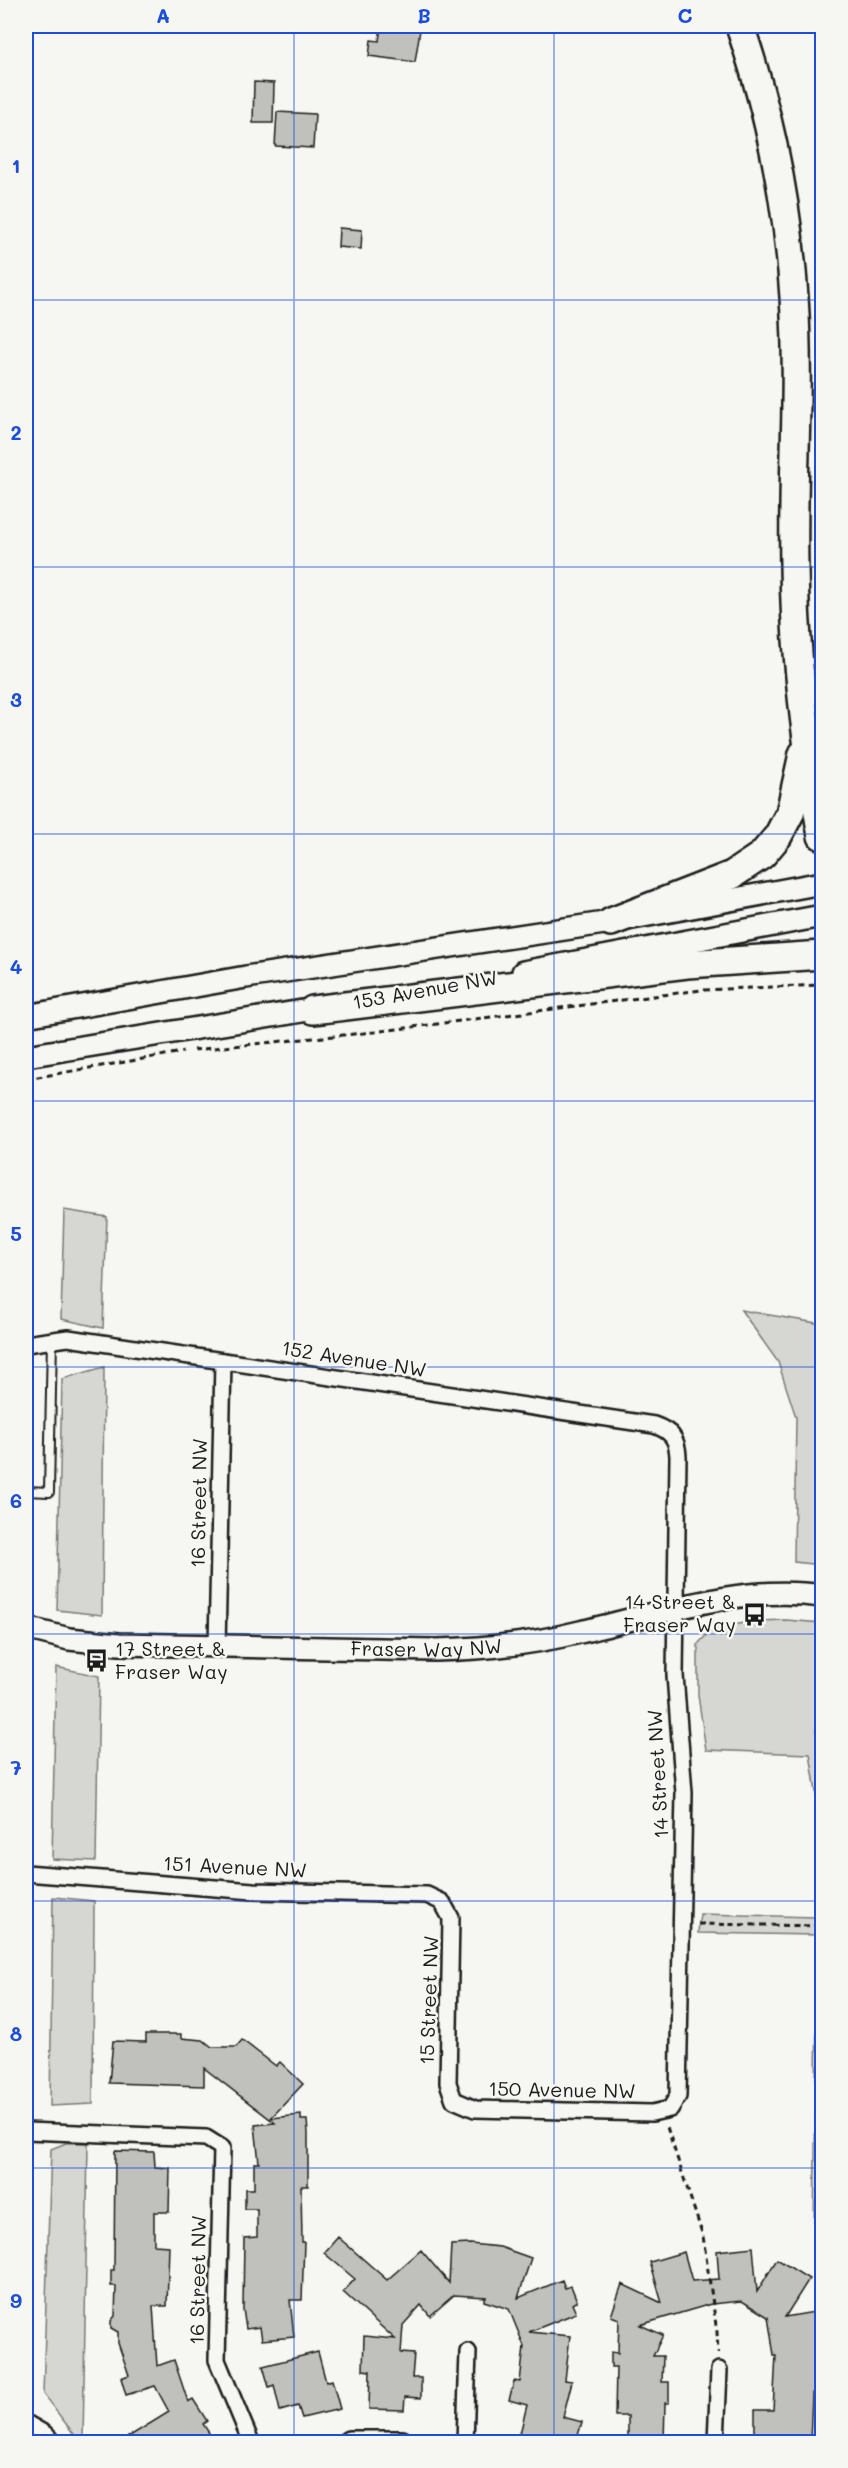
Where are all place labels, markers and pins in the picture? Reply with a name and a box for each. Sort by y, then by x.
place label: 14 Street & Fraser Way [623,1588,736,1637]
bus stop icon: 14 Street & Fraser Way [741,1601,767,1627]
place label: 17 Street & Fraser Way [115,1635,228,1684]
bus stop icon: 17 Street & Fraser Way [84,1648,110,1674]

